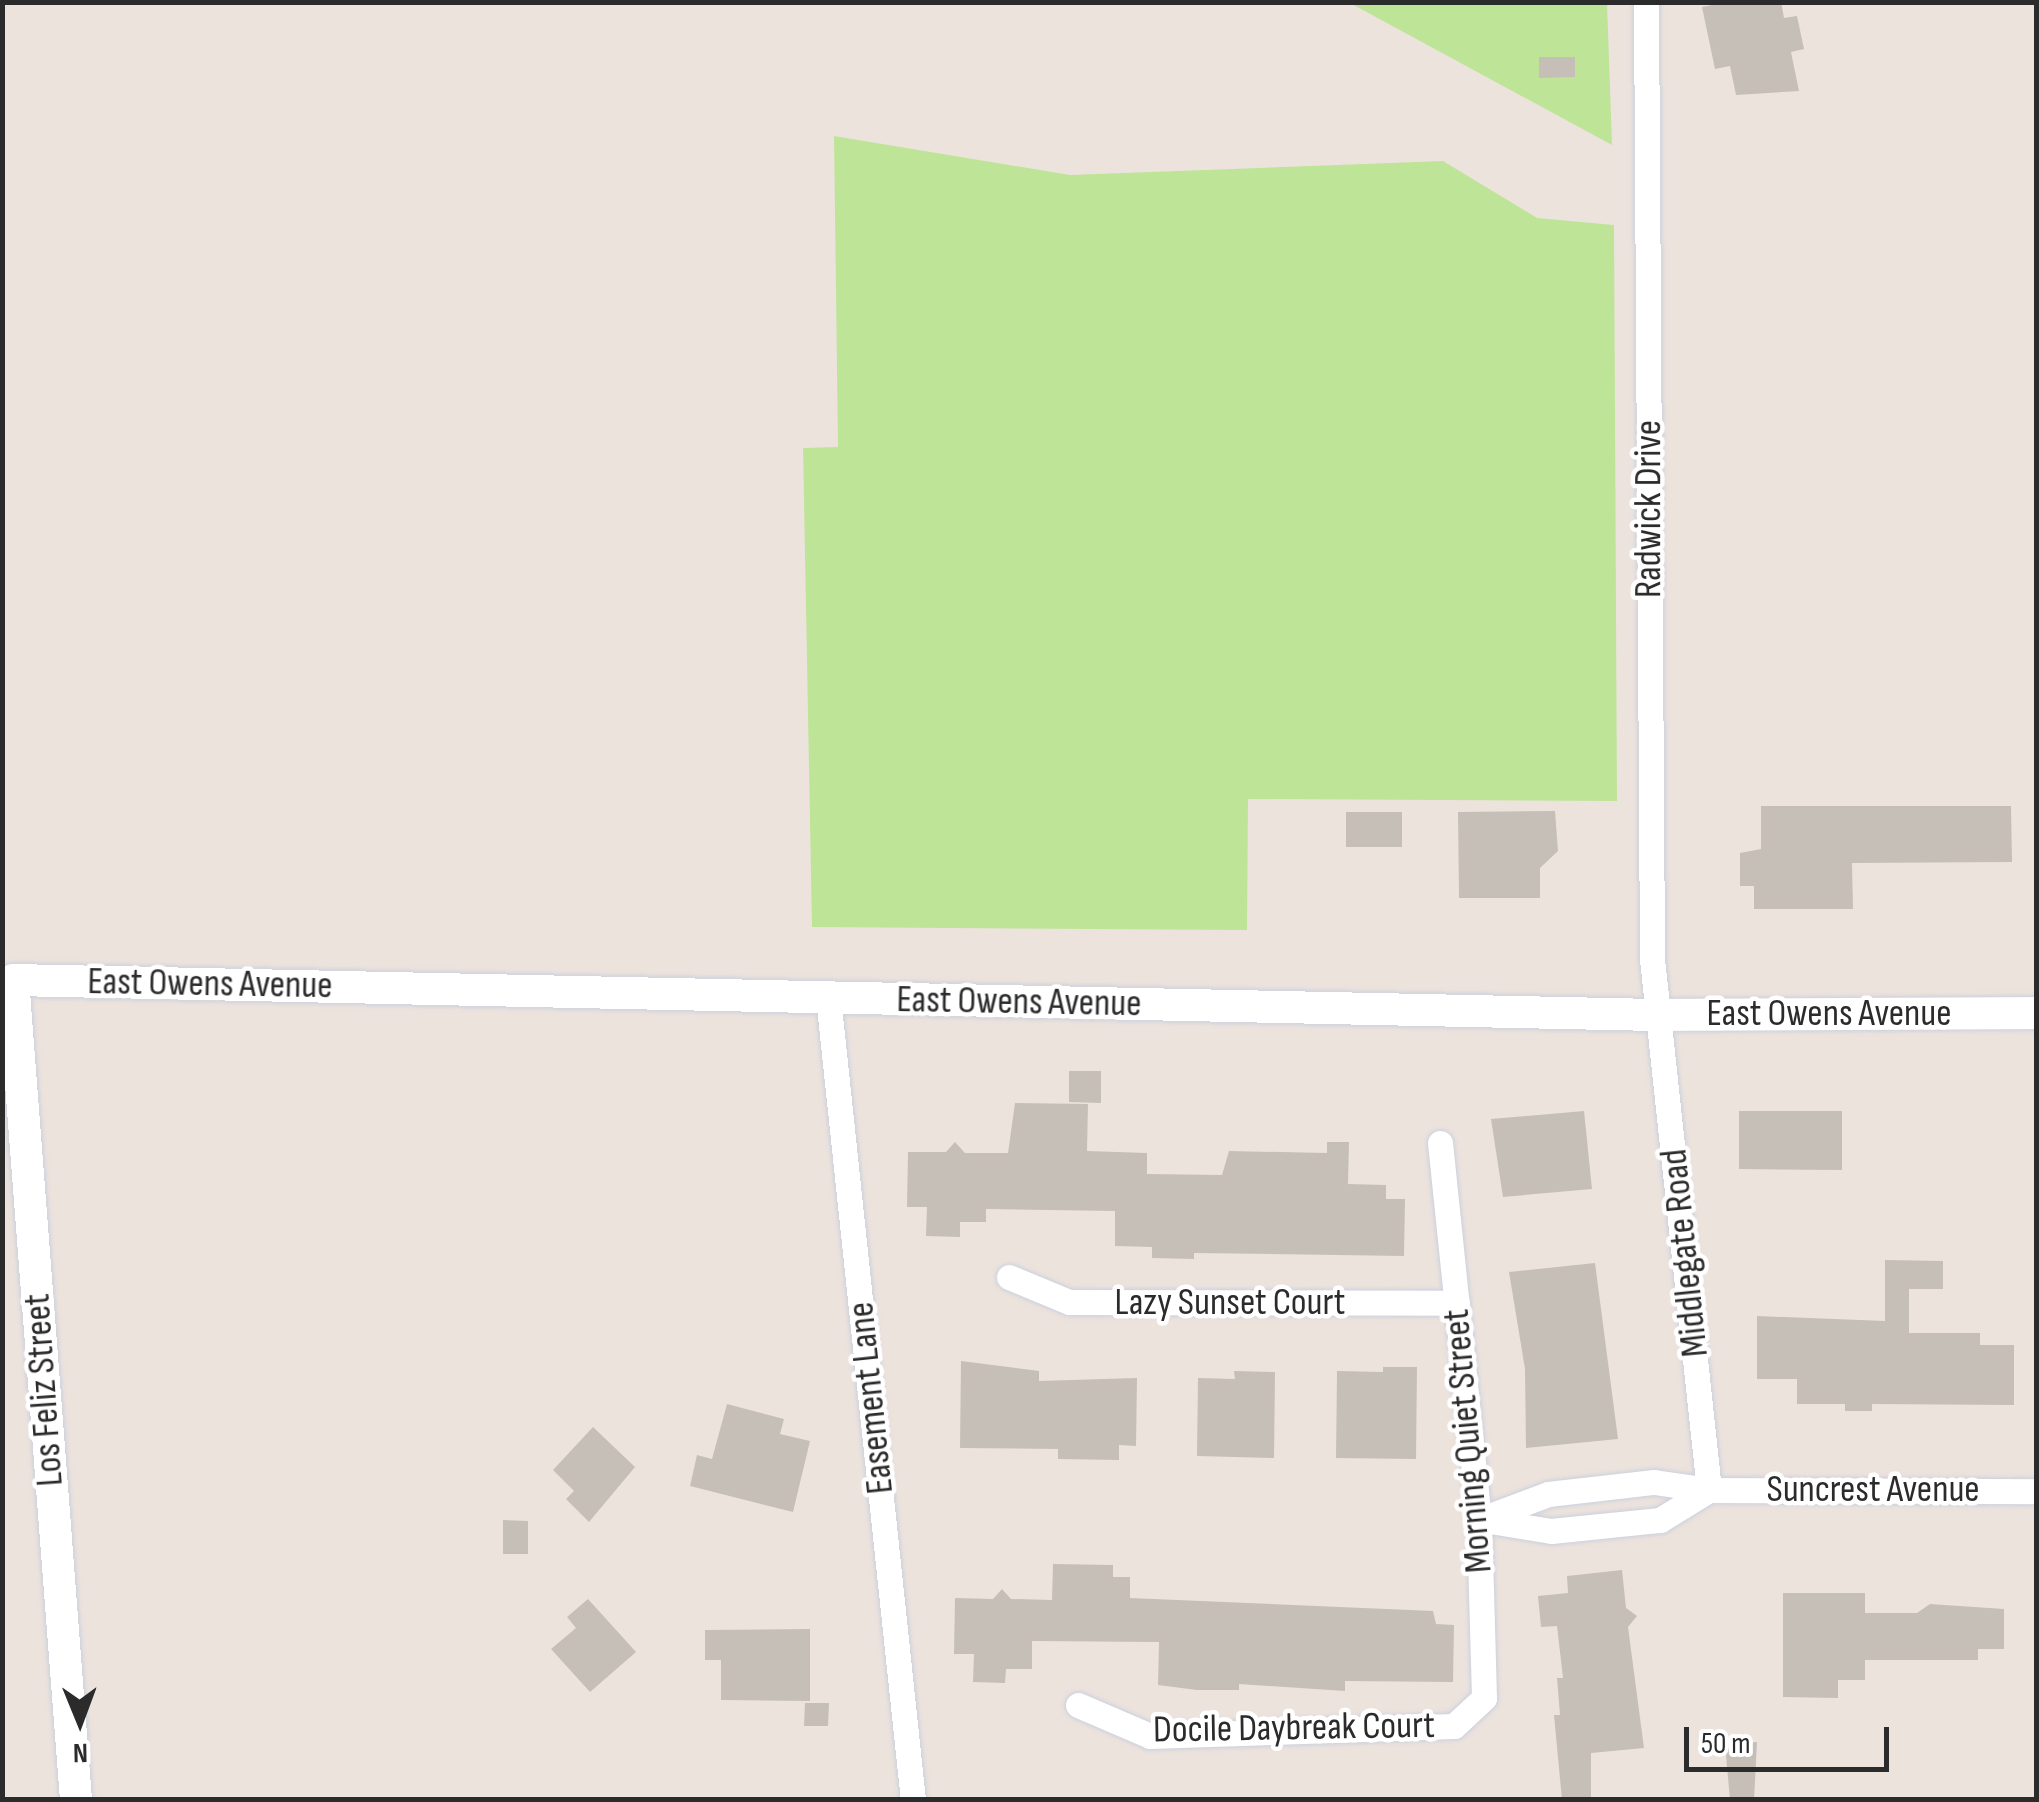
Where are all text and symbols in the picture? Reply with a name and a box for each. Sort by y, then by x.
street label: Radwick Drive [1626,420,1672,598]
street label: East Owens Avenue [87,959,333,1009]
street label: East Owens Avenue [896,977,1142,1027]
street label: East Owens Avenue [1706,991,1952,1037]
street label: Middlegate Road [1651,1147,1719,1359]
street label: Lazy Sunset Court [1115,1280,1345,1326]
street label: Los Feliz Street [15,1292,73,1488]
street label: Easement Lane [838,1300,904,1496]
street label: Morning Quiet Street [1434,1307,1502,1575]
street label: Suncrest Avenue [1766,1467,1980,1513]
north arrow [30,1672,130,1772]
street label: Docile Daybreak Court [1153,1703,1435,1753]
scale bar [1689,1707,1894,1769]
text: 50 m [1701,1726,1750,1762]
text: N [73,1736,88,1769]

